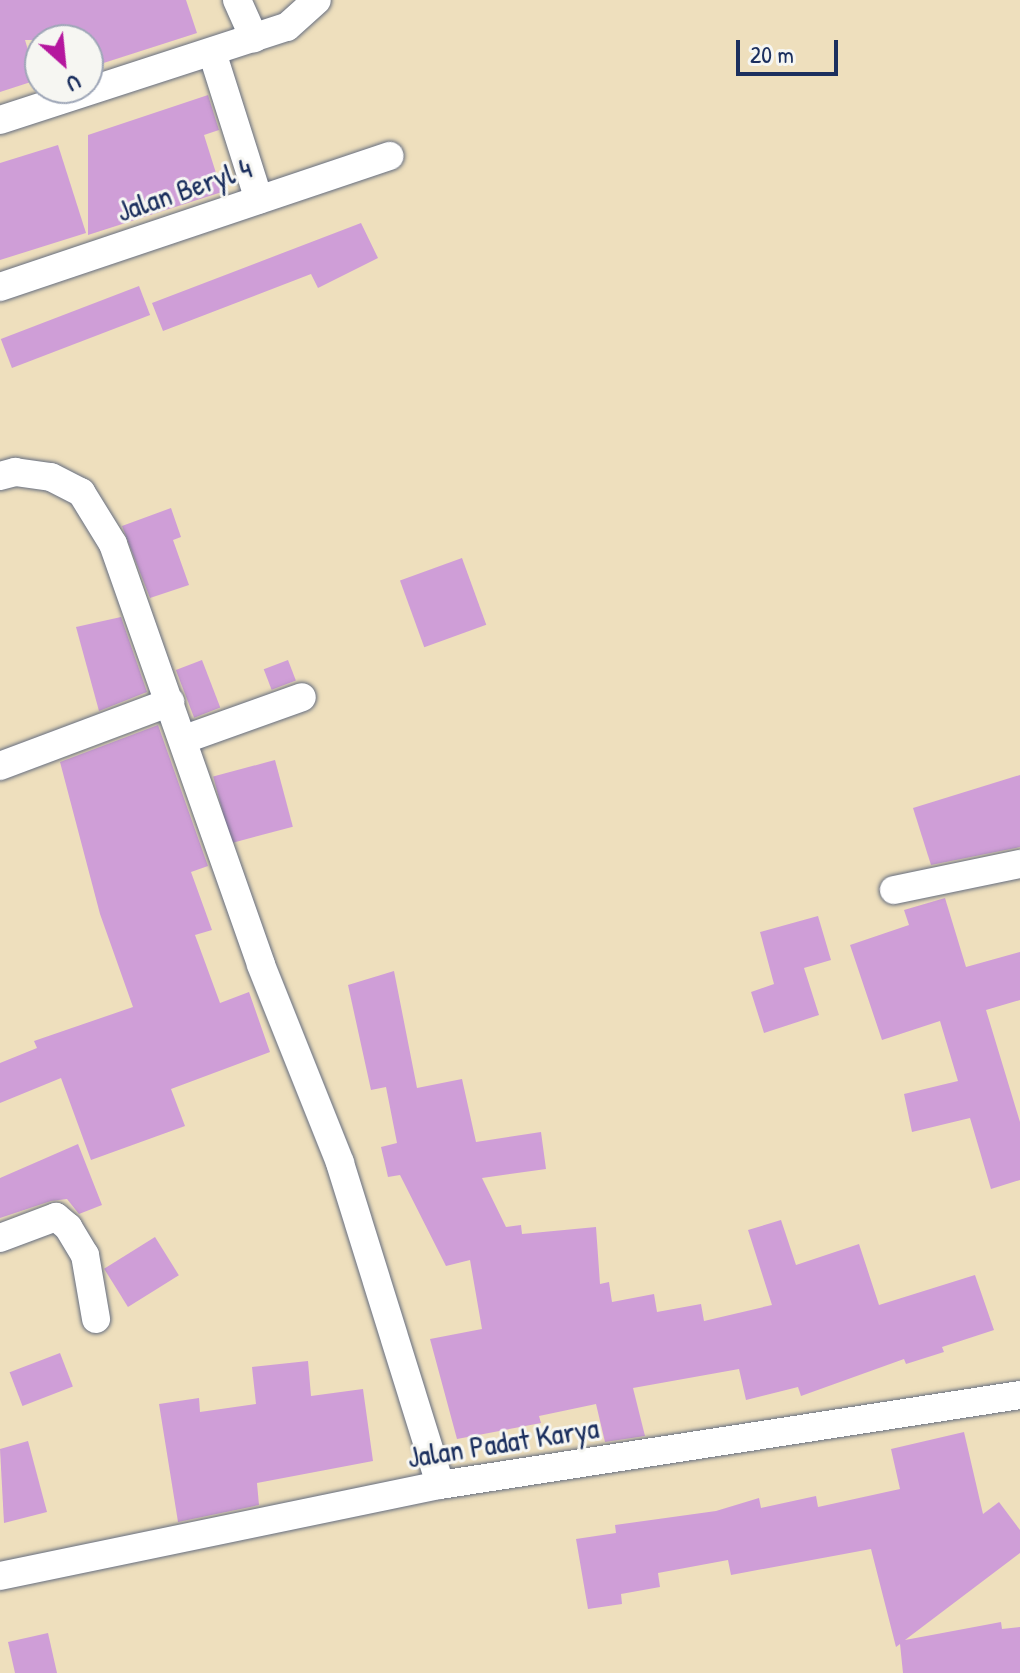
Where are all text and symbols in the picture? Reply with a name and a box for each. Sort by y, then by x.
north arrow [24,24,104,104]
scale bar [740,24,842,74]
text: 20 m [750,38,794,70]
text: U [62,67,86,100]
street label: Jalan Beryl 4 [112,149,256,229]
street label: Jalan Padat Karya [405,1409,601,1475]

